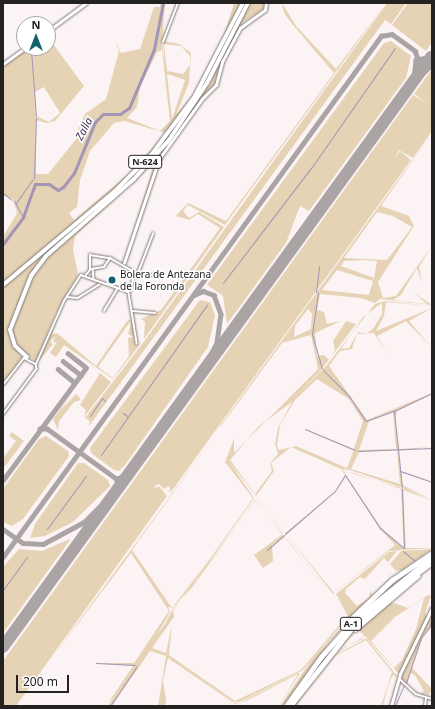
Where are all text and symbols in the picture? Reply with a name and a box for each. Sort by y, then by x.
north arrow [16,16,56,56]
text: N [32,17,40,32]
water label: Zalla [73,115,95,143]
road number: N-624 [128,155,162,169]
place label: Bolera de Antezana de la Foronda [120,268,211,292]
marker: Bolera de Antezana de la Foronda [107,275,117,285]
road number: A-1 [339,617,363,631]
scale bar [18,667,71,693]
text: 200 m [23,673,58,690]

